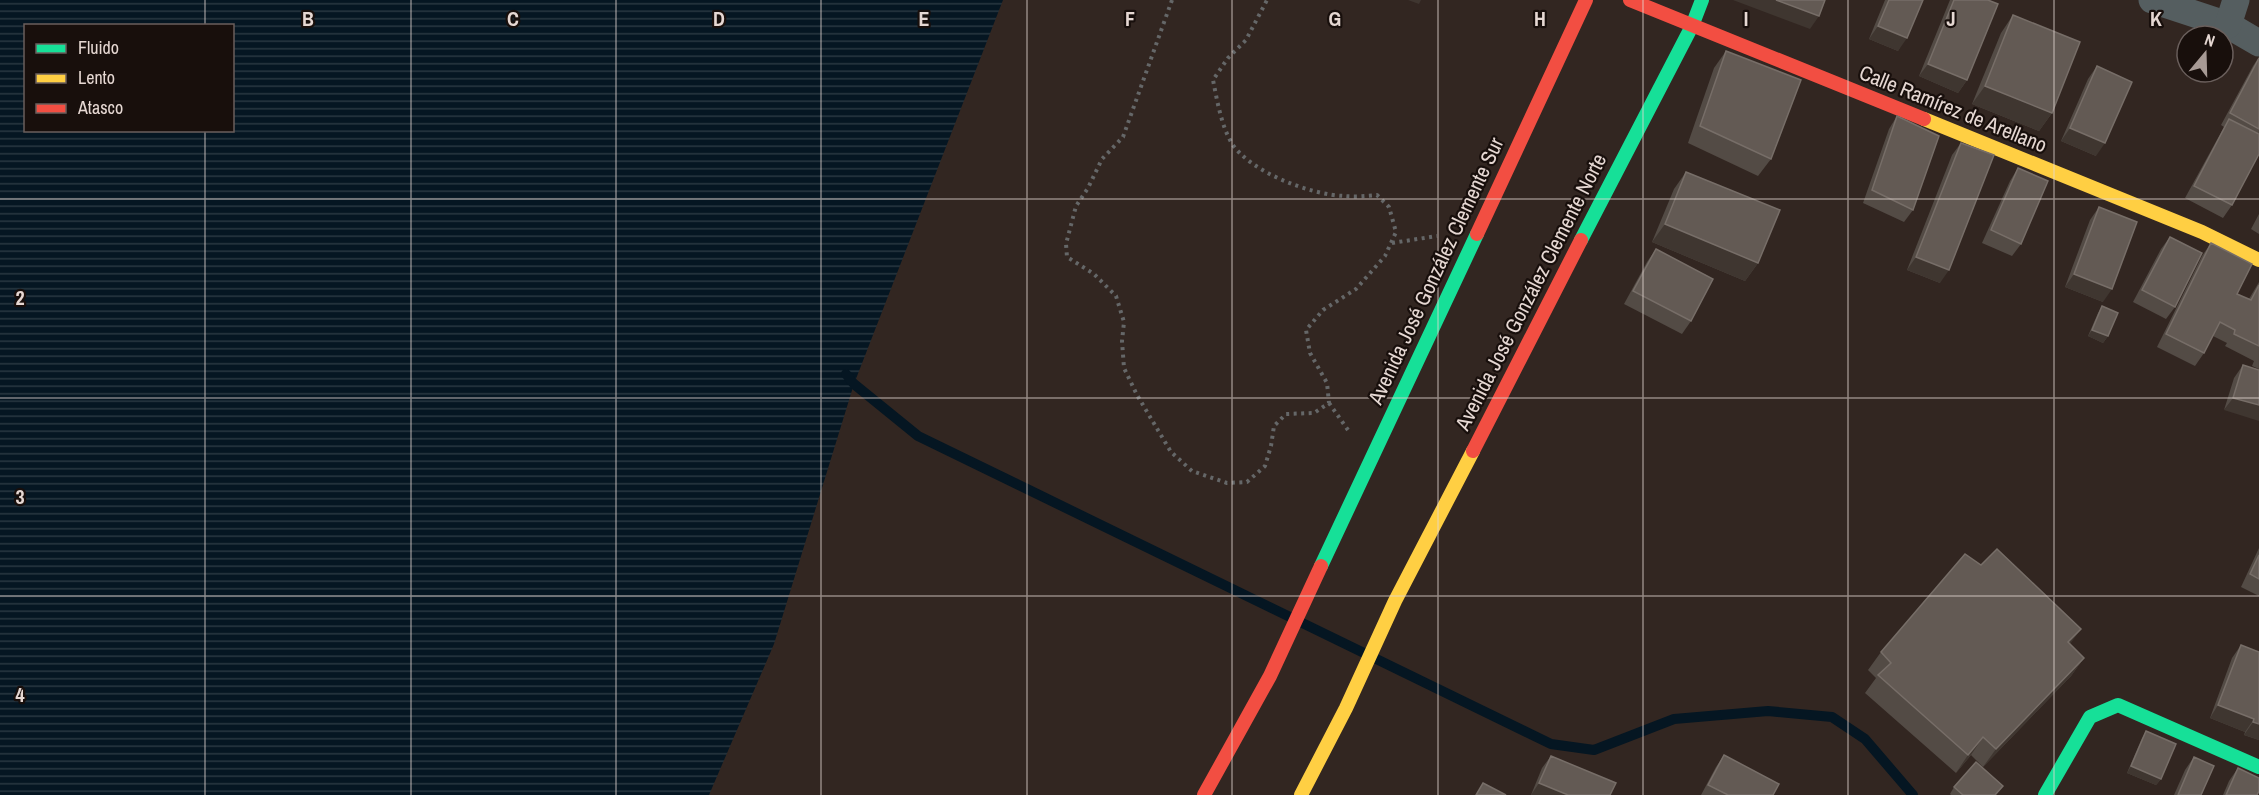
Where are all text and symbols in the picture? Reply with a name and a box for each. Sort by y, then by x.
text: B [302,5,314,32]
text: C [507,5,519,32]
text: D [713,5,725,32]
text: E [919,5,930,32]
text: F [1125,5,1135,32]
text: G [1329,5,1341,32]
text: H [1534,5,1546,32]
text: I [1744,5,1748,32]
text: J [1946,5,1956,32]
text: K [2150,5,2162,32]
legend [24,24,234,132]
north arrow [2175,24,2235,84]
text: N [2202,28,2218,52]
text: Fluido [78,35,119,60]
street label: Calle Ramírez de Arellano [1855,58,2051,159]
text: Lento [78,65,115,90]
text: Atasco [77,95,123,120]
street label: Avenida José González Clemente Sur [1360,132,1510,410]
street label: Avenida José González Clemente Norte [1448,148,1613,436]
text: 2 [15,284,25,311]
text: 3 [15,483,25,510]
text: 4 [15,681,25,708]

